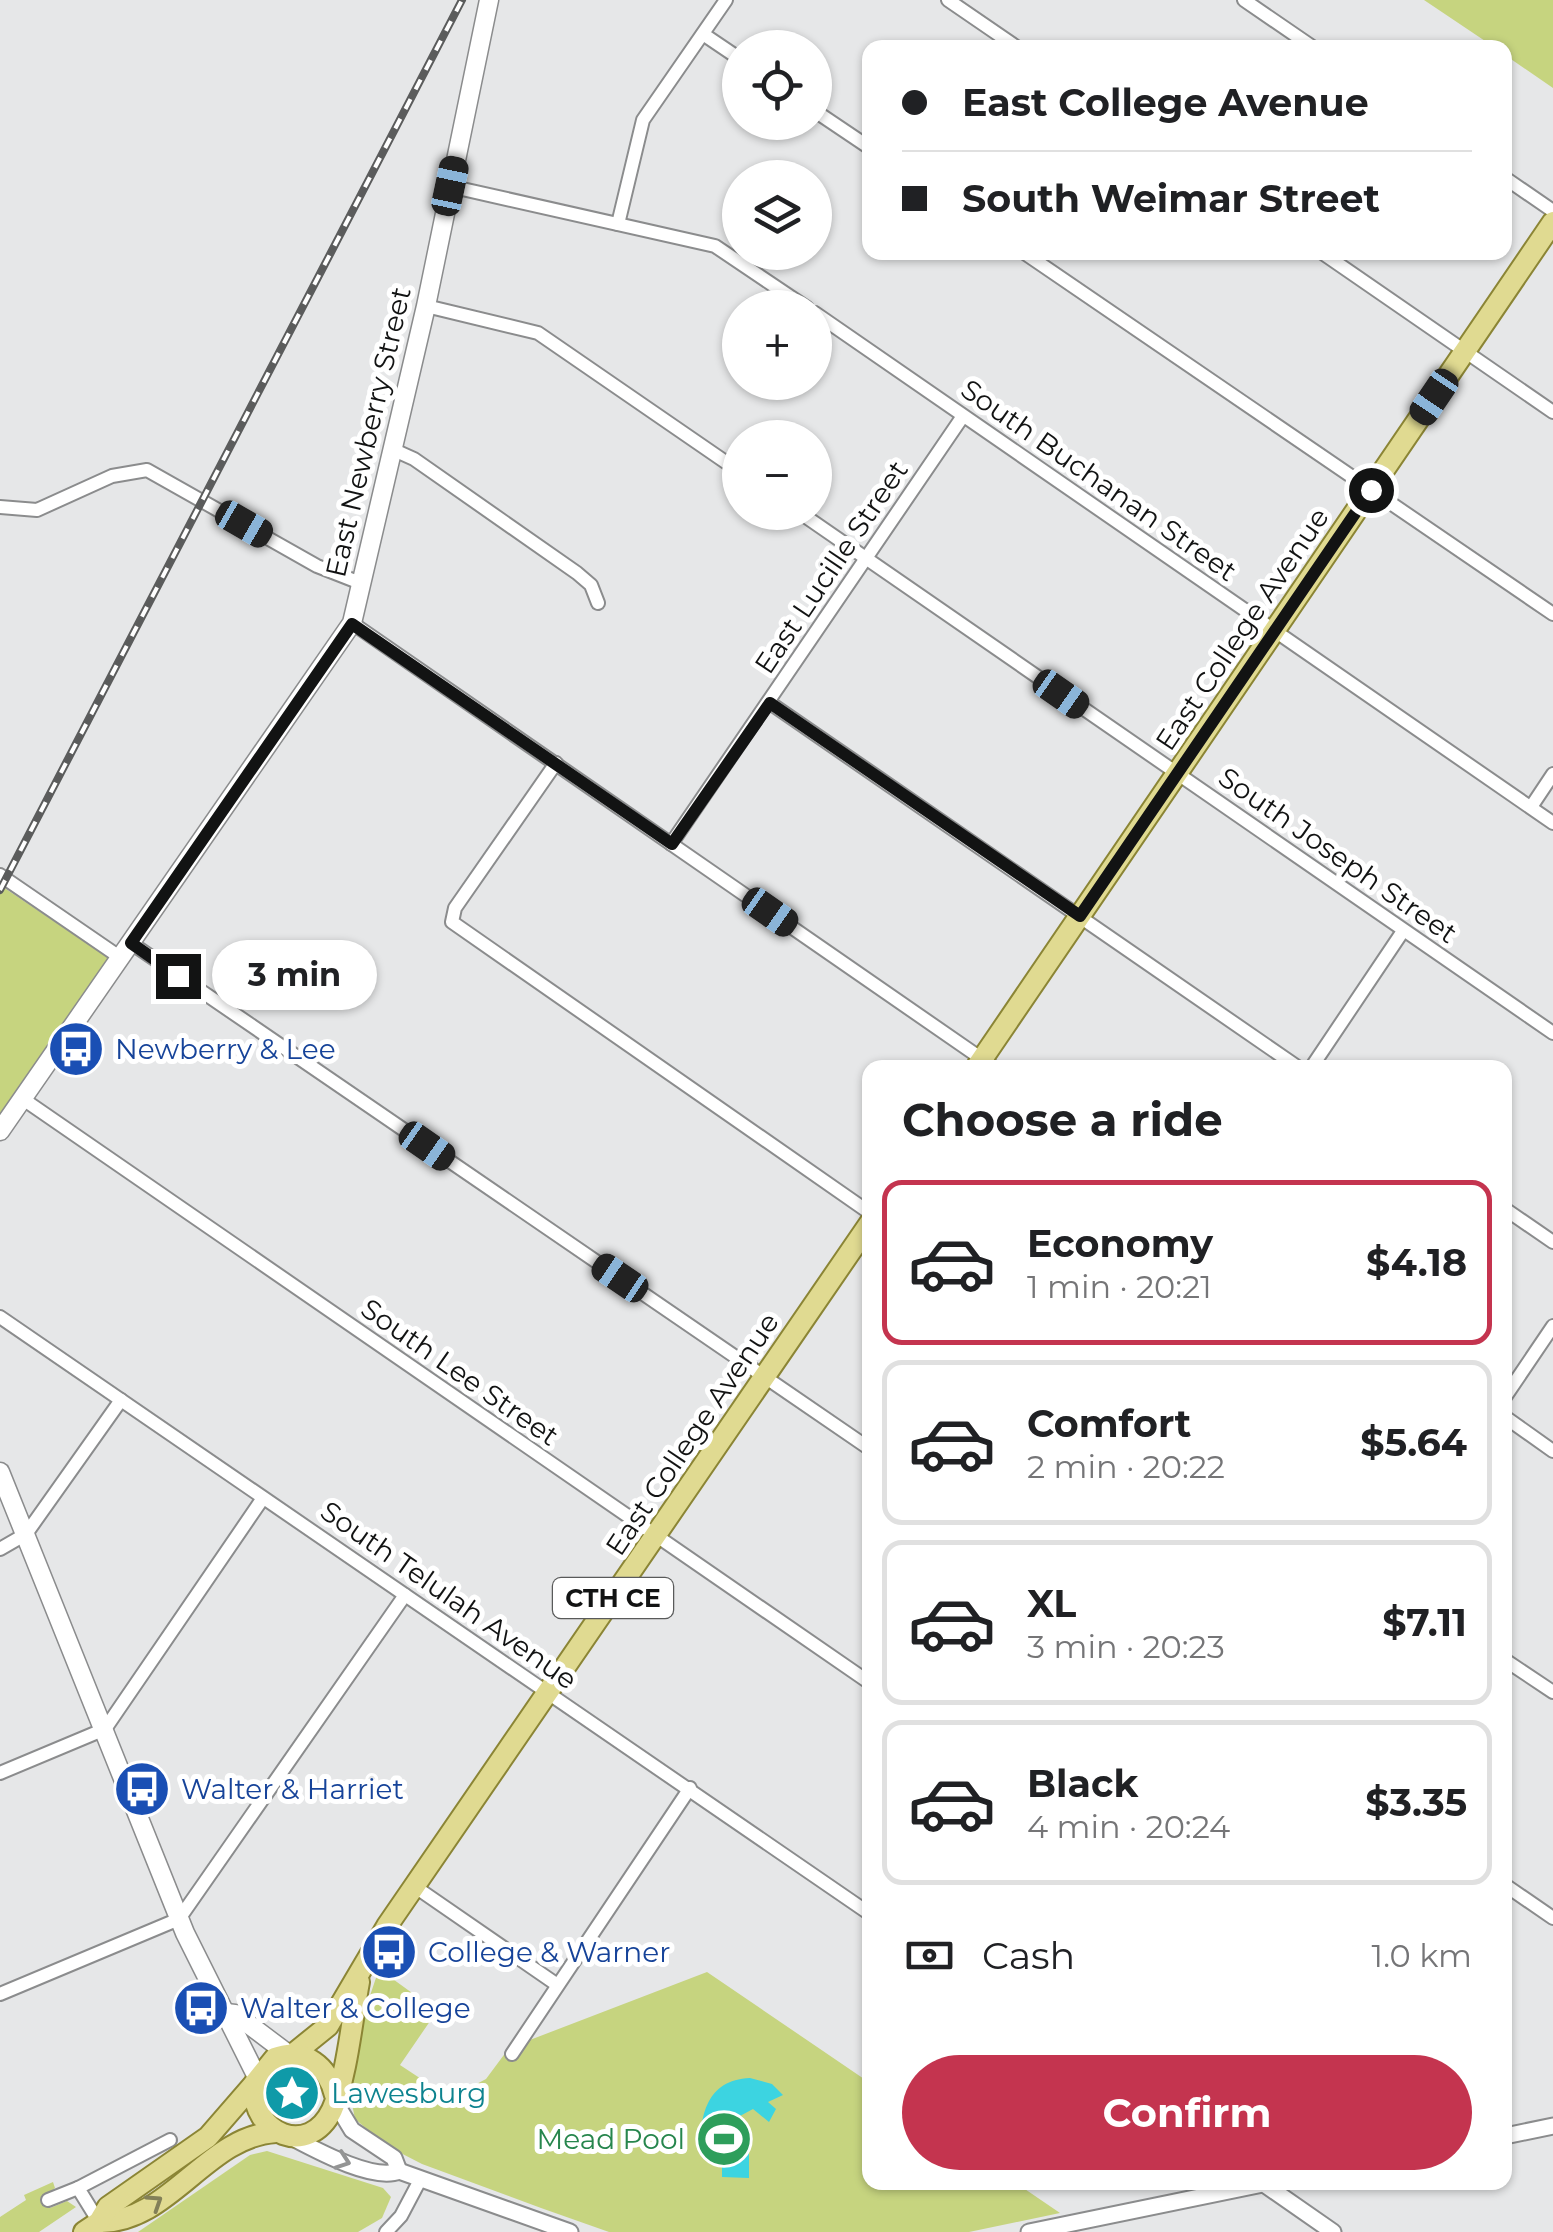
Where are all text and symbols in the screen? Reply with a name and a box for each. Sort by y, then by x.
map controls [722,30,832,530]
button: locate [722,30,832,140]
text: East College Avenue [962,79,1369,126]
car [429,154,471,218]
button: layers [722,160,832,270]
text: South Weimar Street [962,175,1380,222]
street label: East Newberry Street [318,284,418,580]
button: + [722,290,832,400]
car [1405,364,1463,430]
street label: South Buchanan Street [955,372,1243,588]
button: − [722,420,832,530]
street label: East Lucille Street [747,454,915,680]
route start [1349,468,1394,513]
car [211,496,277,552]
street label: East College Avenue [1148,501,1336,757]
car [1028,665,1094,723]
street label: South Joseph Street [1212,760,1464,950]
car [737,883,803,941]
callout: 3 min [213,941,378,1011]
route end [156,954,201,999]
text: 3 min [248,955,341,994]
bus stop icon: Newberry & Lee [46,1019,106,1079]
place label: Newberry & Lee [115,1032,336,1066]
text: Choose a ride [902,1092,1223,1147]
car [394,1117,460,1175]
icon: car [907,1218,997,1308]
text: Economy [1027,1220,1213,1267]
text: $4.18 [1366,1239,1467,1286]
car [587,1249,653,1307]
text: 1 min · 20:21 [1027,1267,1212,1306]
street label: South Lee Street [355,1291,565,1453]
street label: East College Avenue [598,1306,786,1562]
icon: car [907,1398,997,1488]
text: Comfort [1027,1400,1191,1447]
text: $5.64 [1360,1419,1467,1466]
text: 2 min · 20:22 [1027,1447,1225,1486]
street label: South Telulah Avenue [314,1494,584,1696]
road number: CTH CE [553,1578,673,1618]
icon: car [907,1578,997,1668]
text: XL [1027,1580,1076,1627]
text: $7.11 [1382,1599,1467,1646]
text: 3 min · 20:23 [1027,1627,1225,1666]
icon: car [907,1758,997,1848]
bus stop icon: Walter & Harriet [112,1759,172,1819]
text: Black [1027,1760,1138,1807]
place label: Walter & Harriet [181,1772,404,1806]
text: $3.35 [1365,1779,1467,1826]
text: 4 min · 20:24 [1027,1807,1230,1846]
bus stop icon: College & Warner [359,1922,419,1982]
icon: cash [902,1928,957,1983]
text: Cash [982,1932,1075,1979]
place label: College & Warner [428,1935,670,1969]
text: 1.0 km [1372,1936,1472,1975]
bus stop icon: Walter & College [171,1978,231,2038]
place label: Walter & College [240,1991,471,2025]
button: Confirm [902,2055,1472,2170]
place icon: Lawesburg [262,2063,322,2123]
place label: Lawesburg [331,2076,486,2110]
sports icon: Mead Pool [694,2109,754,2169]
place label: Mead Pool [537,2122,685,2156]
one-way arrow [333,2149,350,2170]
one-way arrow [144,2195,162,2214]

